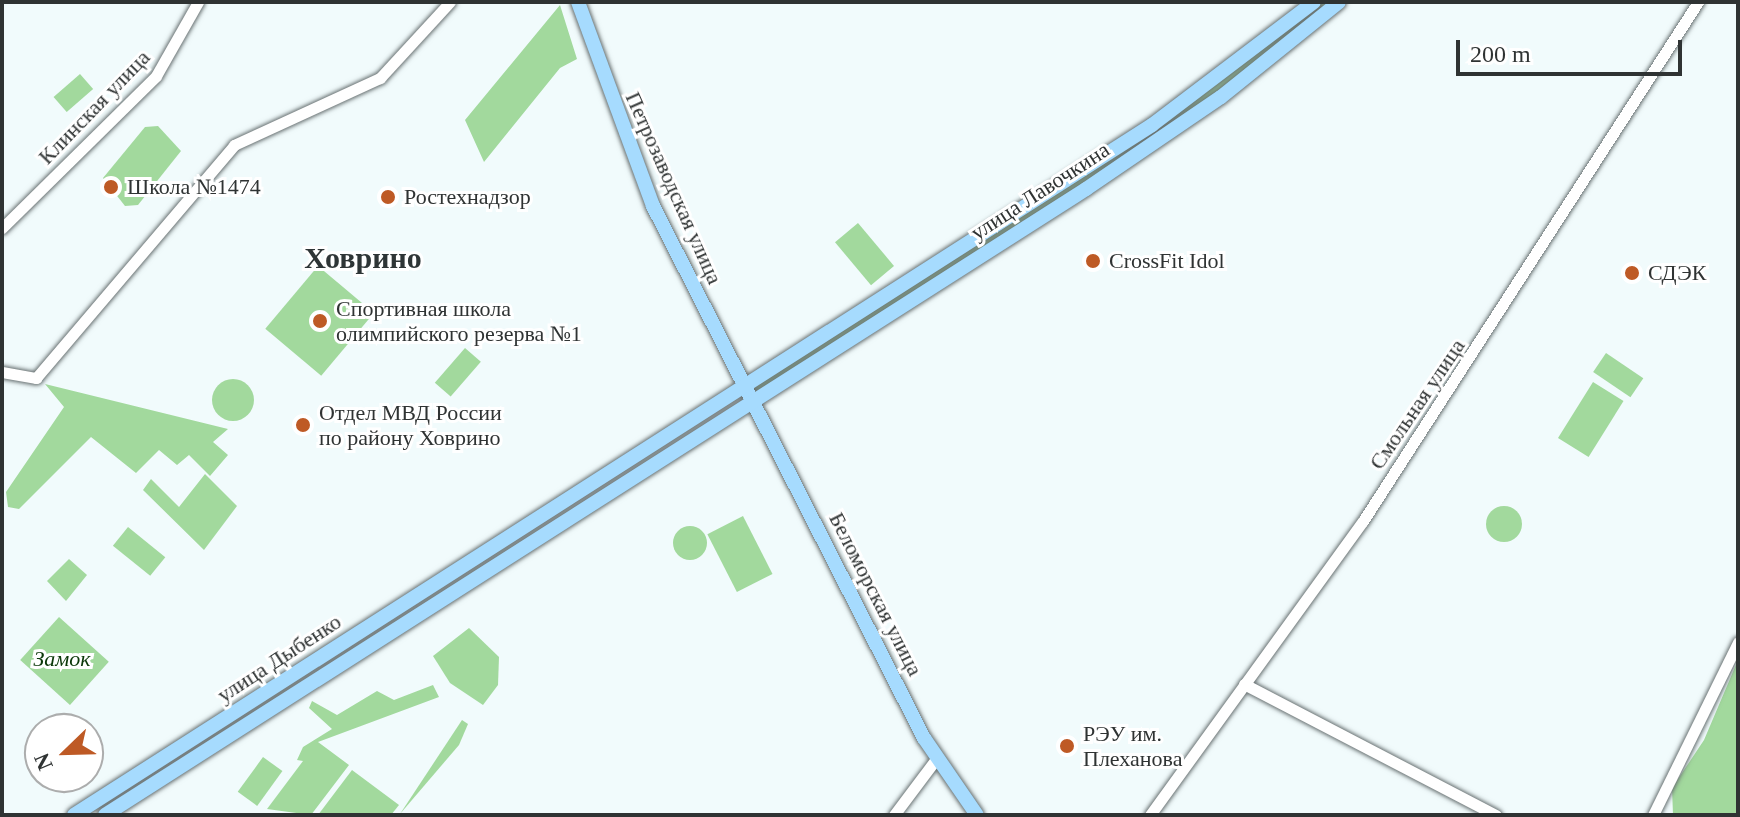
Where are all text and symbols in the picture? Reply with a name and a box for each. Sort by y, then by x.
scale bar [1460,24,1686,74]
text: 200 m [1470,41,1531,67]
street label: Клинская улица [33,44,155,170]
street label: Петрозаводская улица [620,88,728,288]
street label: улица Лавочкина [966,136,1114,246]
place label: Школа №1474 [127,174,261,200]
marker: Школа №1474 [102,178,120,196]
place label: Ростехнадзор [404,184,531,210]
marker: Ростехнадзор [379,188,397,206]
district label: Ховрино [304,240,422,276]
place label: CrossFit Idol [1109,248,1225,274]
marker: CrossFit Idol [1084,252,1102,270]
place label: СДЭК [1648,260,1706,286]
marker: СДЭК [1623,264,1641,282]
place label: Спортивная школа олимпийского резерва №1 [336,295,582,346]
marker: Спортивная школа олимпийского резерва №1 [311,312,329,330]
street label: Смольная улица [1364,334,1470,474]
place label: Отдел МВД России по району Ховрино [319,399,502,450]
marker: Отдел МВД России по району Ховрино [294,416,312,434]
street label: Беломорская улица [823,508,929,680]
street label: улица Дыбенко [212,608,346,708]
park label: Замок [33,646,91,672]
north arrow [24,713,104,793]
place label: РЭУ им. Плеханова [1083,720,1182,772]
marker: РЭУ им. Плеханова [1058,737,1076,755]
text: N [29,750,58,774]

